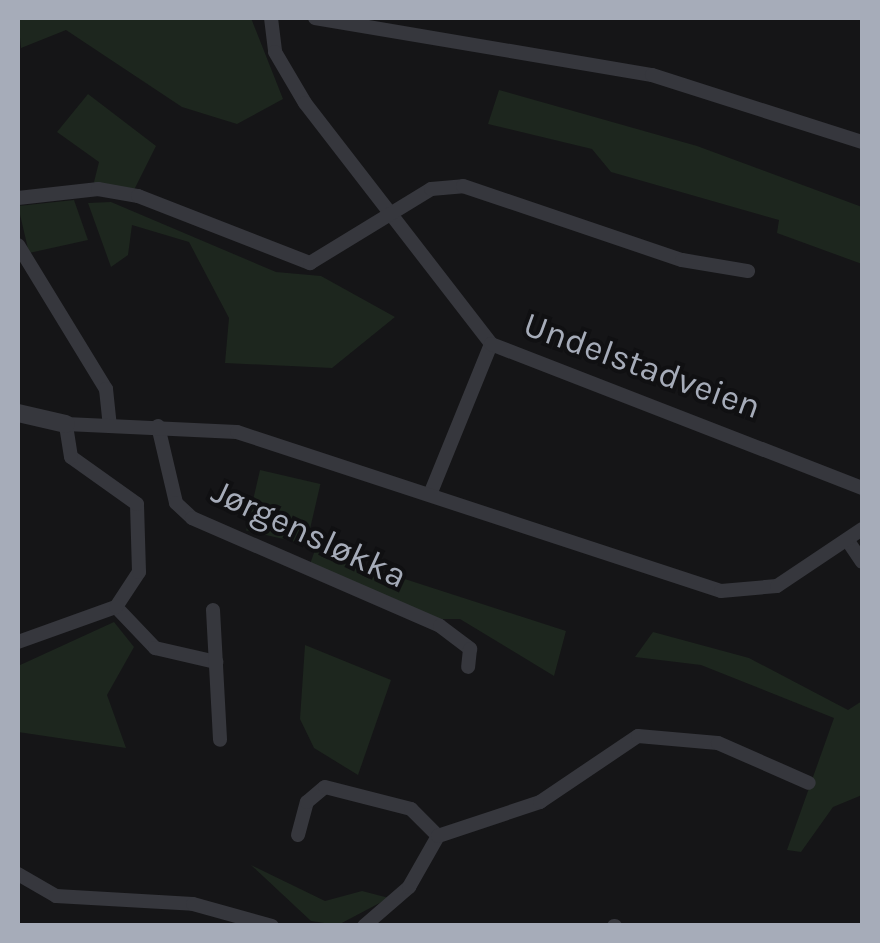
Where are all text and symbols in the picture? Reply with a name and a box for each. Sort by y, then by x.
street label: Undelstadveien [518,304,766,428]
street label: Jørgensløkka [205,471,413,597]

